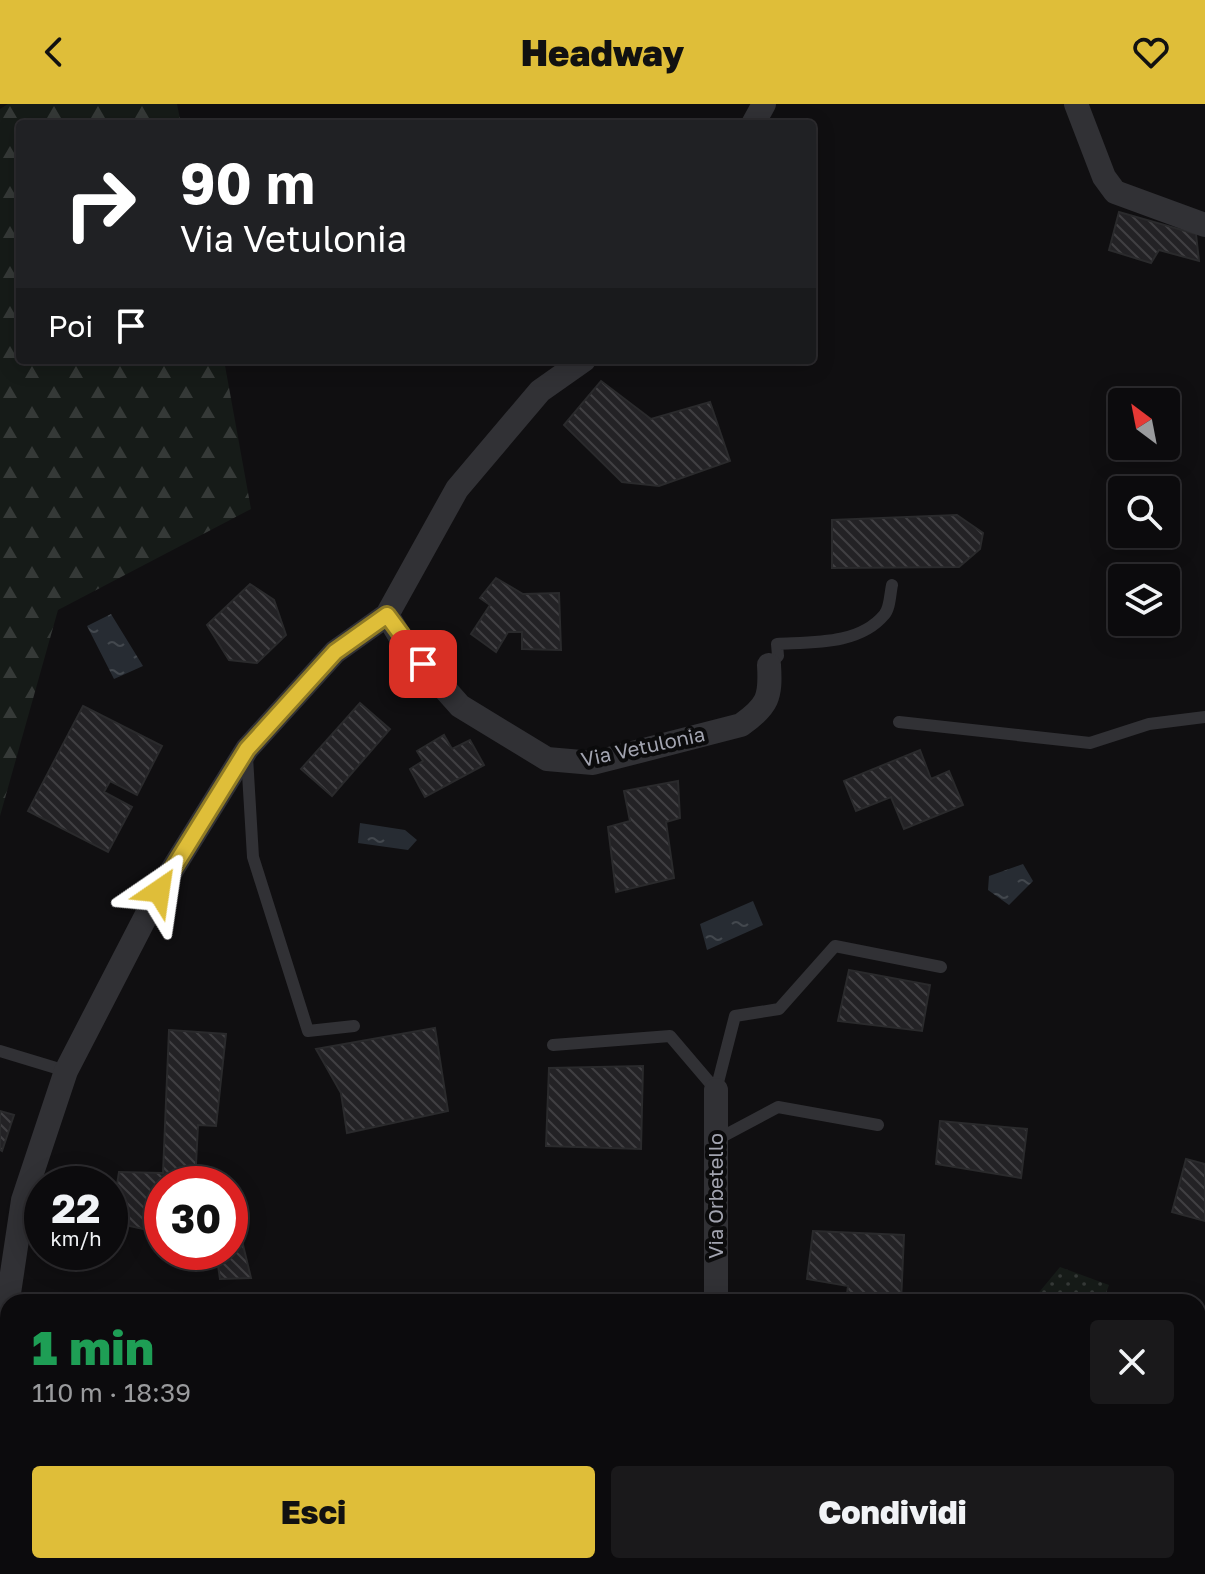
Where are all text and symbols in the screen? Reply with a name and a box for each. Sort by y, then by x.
icon: back [32,30,76,74]
icon: heart [1129,30,1173,74]
text: Headway [521,31,684,74]
text: 90 m [180,149,315,216]
icon: right [48,152,152,256]
text: Via Vetulonia [180,217,407,260]
icon: arrive [109,304,153,348]
text: Poi [48,308,93,344]
north arrow [1108,388,1180,460]
map controls [1108,388,1180,636]
button: search [1108,476,1180,548]
button: layers [1108,564,1180,636]
pin [389,630,457,698]
icon: arrive [401,642,445,686]
street label: Via Vetulonia [579,721,707,771]
position arrow [117,849,201,933]
street label: Via Orbetello [703,1133,727,1259]
speed limit sign: 30 [144,1166,248,1270]
text: 22 [52,1184,100,1232]
text: km/h [51,1226,101,1250]
text: 1 min [32,1318,154,1376]
button: close [1090,1320,1174,1404]
text: 110 m · 18:39 [32,1377,191,1408]
button: Esci [32,1466,595,1558]
button: Condividi [611,1466,1174,1558]

